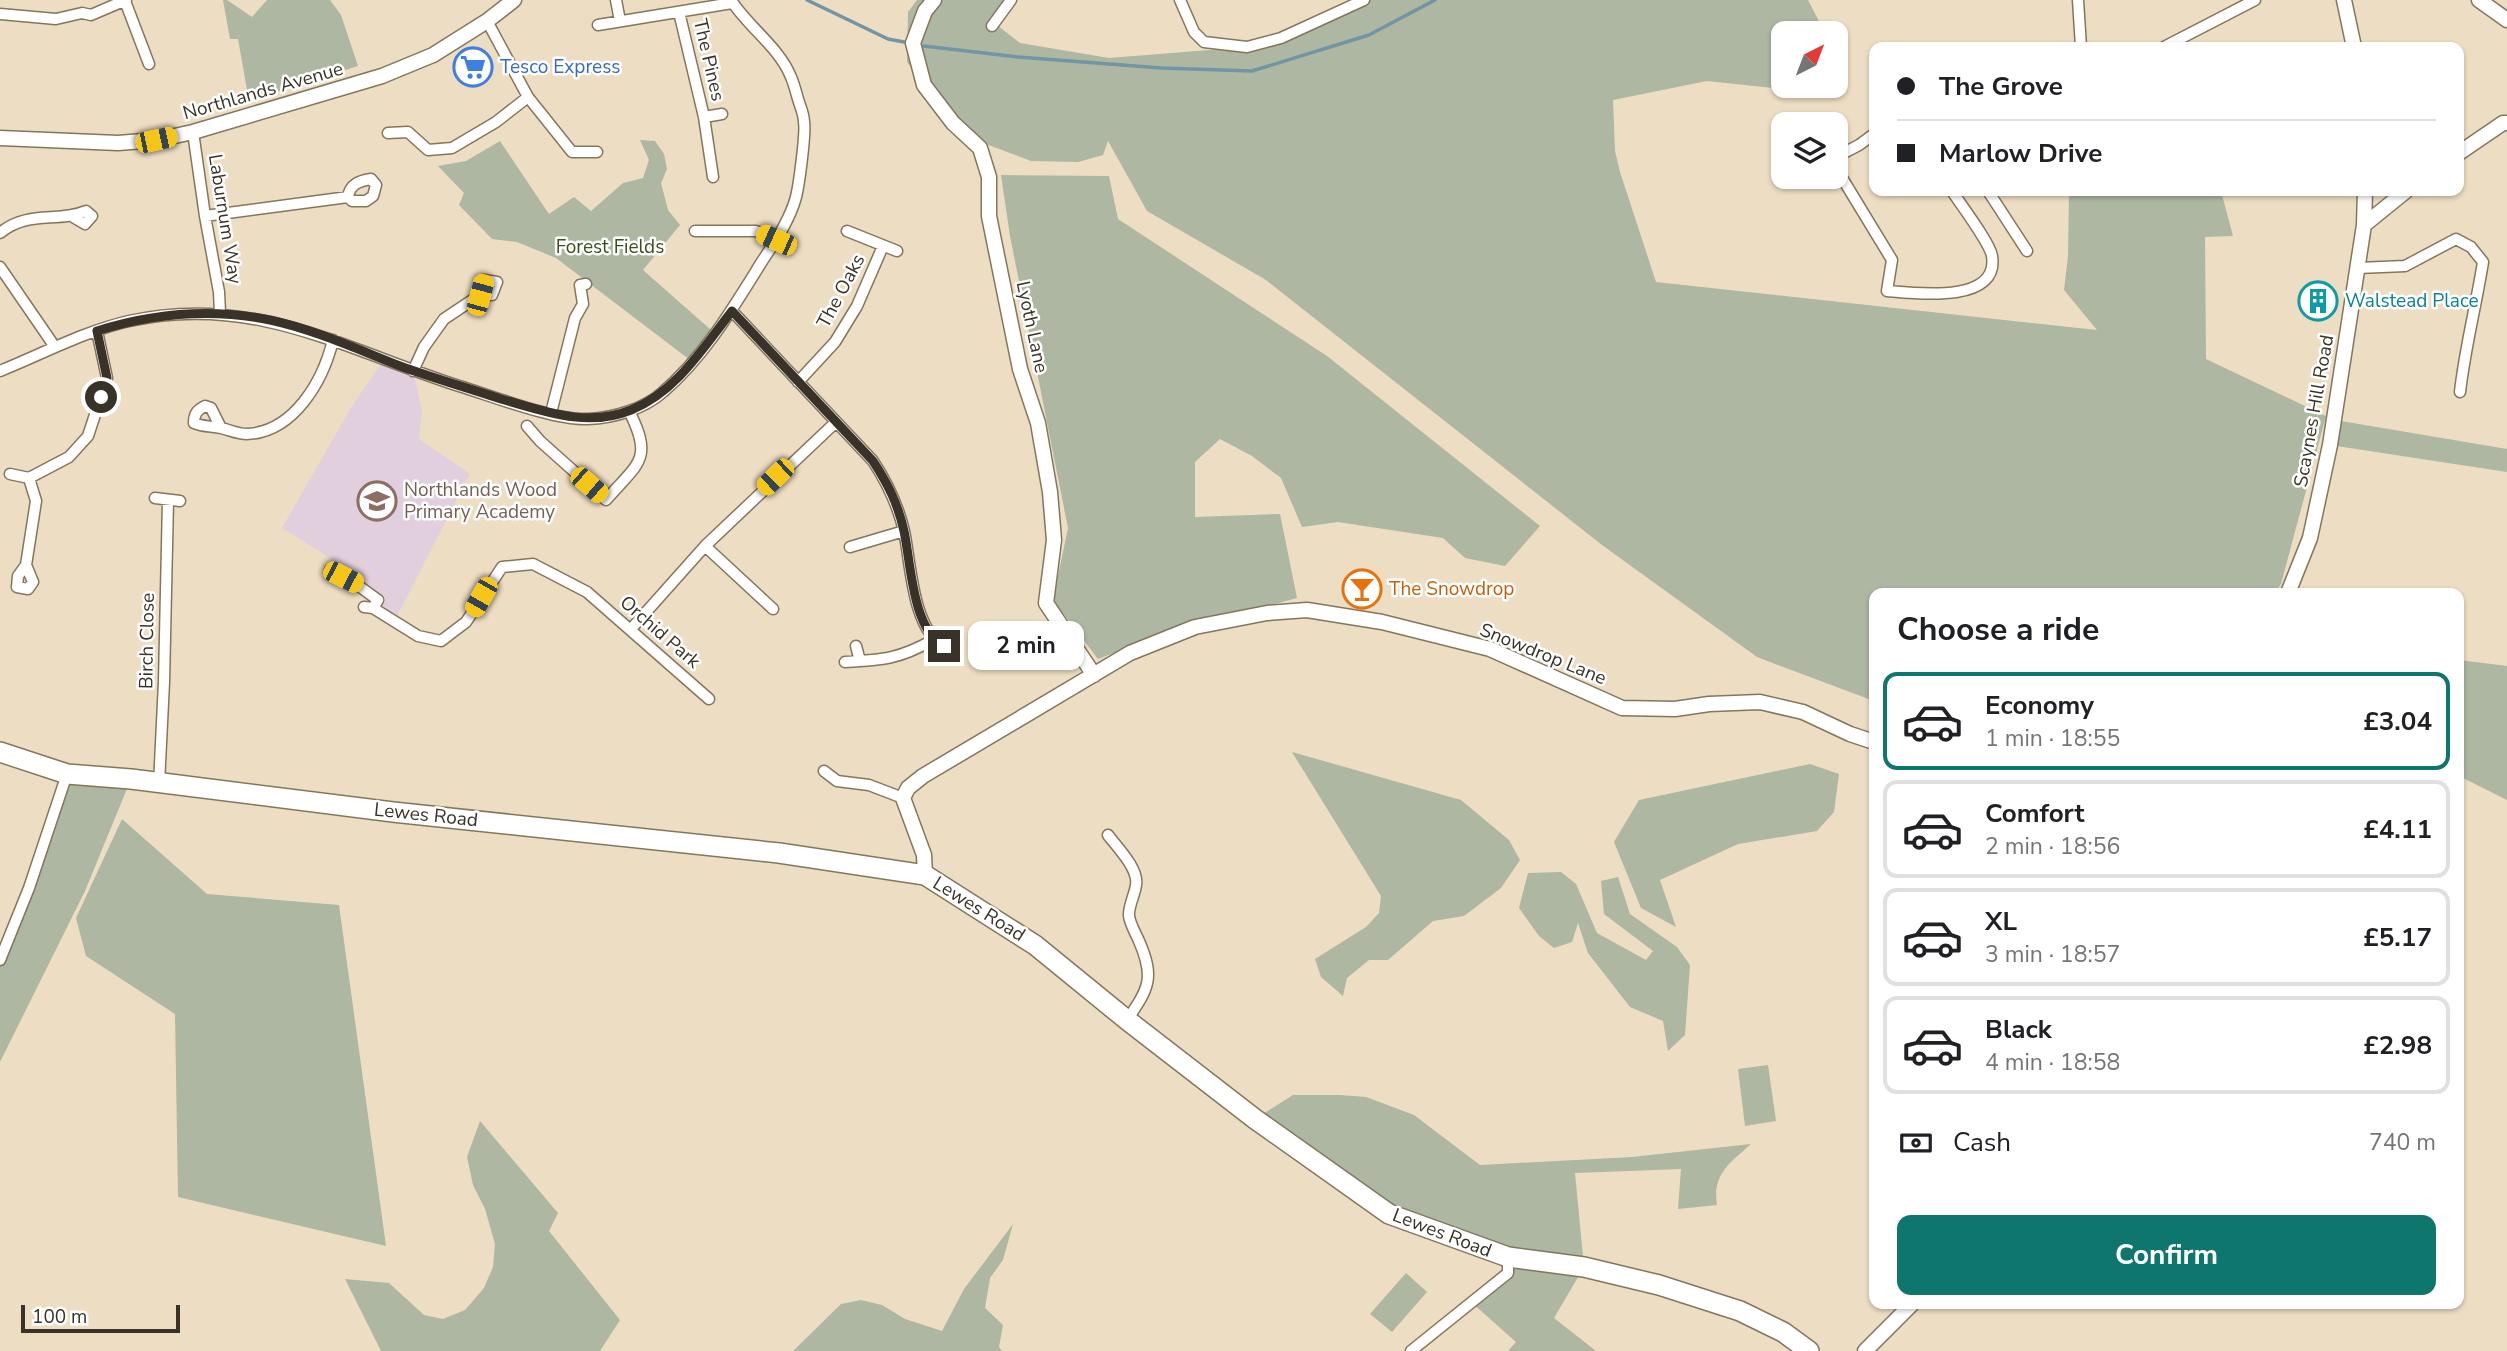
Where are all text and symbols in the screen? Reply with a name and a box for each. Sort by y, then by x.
street label: The Pines [687,16,731,104]
north arrow [1771,21,1848,98]
map controls [1771,21,1848,189]
supermarket icon: Tesco Express [452,46,494,88]
place label: Tesco Express [500,54,620,80]
street label: Northlands Avenue [180,56,346,126]
text: The Grove [1939,69,2063,104]
button: layers [1771,112,1848,189]
car [134,125,179,155]
text: Marlow Drive [1939,136,2102,171]
street label: Laburnum Way [202,152,248,286]
car [753,222,800,258]
park label: Forest Fields [556,234,664,260]
street label: The Oaks [811,249,871,333]
car [465,272,496,318]
street label: Lyoth Lane [1010,279,1054,375]
building icon: Walstead Place [2297,280,2339,322]
place label: Walstead Place [2345,288,2479,314]
street label: Scaynes Hill Road [2288,333,2340,489]
route start [85,381,117,413]
car [753,455,798,499]
car [567,463,612,507]
place label: Northlands Wood Primary Academy [404,477,557,525]
school or university icon: Northlands Wood Primary Academy [356,480,398,522]
car [320,558,367,596]
bar icon: The Snowdrop [1341,568,1383,610]
car [462,574,501,620]
place label: The Snowdrop [1389,576,1514,602]
street label: Orchid Park [614,590,706,675]
street label: Birch Close [133,593,161,689]
text: Choose a ride [1897,608,2099,651]
street label: Snowdrop Lane [1476,617,1610,691]
callout: 2 min [968,622,1084,670]
route end [928,630,960,662]
text: 2 min [996,630,1056,661]
text: Economy [1985,688,2094,723]
icon: car [1901,690,1964,753]
text: £3.04 [2363,704,2432,739]
text: 1 min · 18:55 [1985,723,2120,754]
text: Comfort [1985,796,2085,831]
street label: Lewes Road [373,797,479,833]
icon: car [1901,798,1964,861]
text: £4.11 [2363,812,2432,847]
text: 2 min · 18:56 [1985,831,2120,862]
street label: Lewes Road [928,870,1030,948]
text: XL [1985,904,2017,939]
icon: car [1901,906,1964,969]
text: £5.17 [2363,920,2432,955]
text: 3 min · 18:57 [1985,939,2120,970]
text: Black [1985,1012,2052,1047]
icon: car [1901,1014,1964,1077]
text: £2.98 [2363,1028,2432,1063]
text: 4 min · 18:58 [1985,1047,2120,1078]
icon: cash [1897,1124,1935,1162]
text: Cash [1953,1125,2011,1160]
text: 740 m [2369,1127,2436,1158]
street label: Lewes Road [1389,1202,1495,1264]
button: Confirm [1897,1215,2436,1295]
scale bar [21,1302,180,1334]
text: 100 m [32,1304,87,1330]

